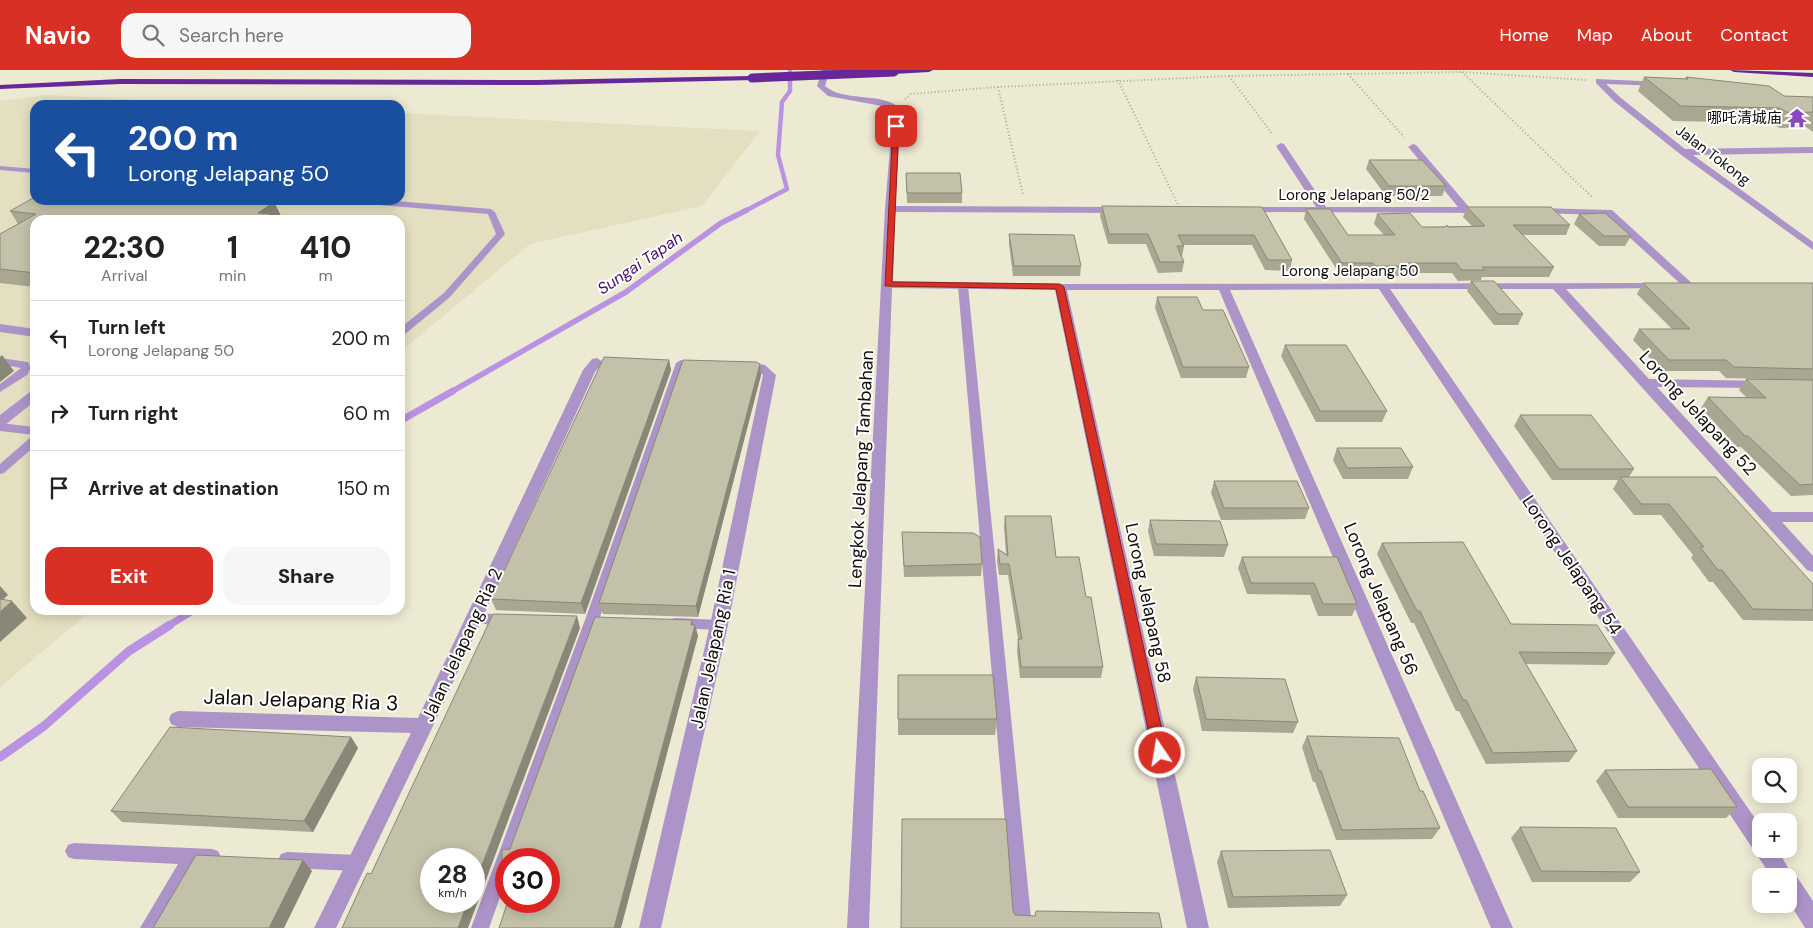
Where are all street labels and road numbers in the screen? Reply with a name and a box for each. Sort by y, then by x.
street label: Jalan Tokong [1672,120,1754,190]
street label: Lorong Jelapang 50/2 [1278,185,1430,205]
street label: Lorong Jelapang 50 [1281,261,1419,281]
street label: Lorong Jelapang 52 [1634,345,1762,481]
street label: Lengkok Jelapang Tambahan [843,349,879,589]
street label: Lorong Jelapang 54 [1516,491,1628,639]
street label: Lorong Jelapang 56 [1338,519,1424,679]
street label: Lorong Jelapang 58 [1119,521,1177,685]
street label: Jalan Jelapang Ria 2 [416,564,508,726]
street label: Jalan Jelapang Ria 1 [684,567,742,731]
street label: Jalan Jelapang Ria 3 [203,683,399,717]

